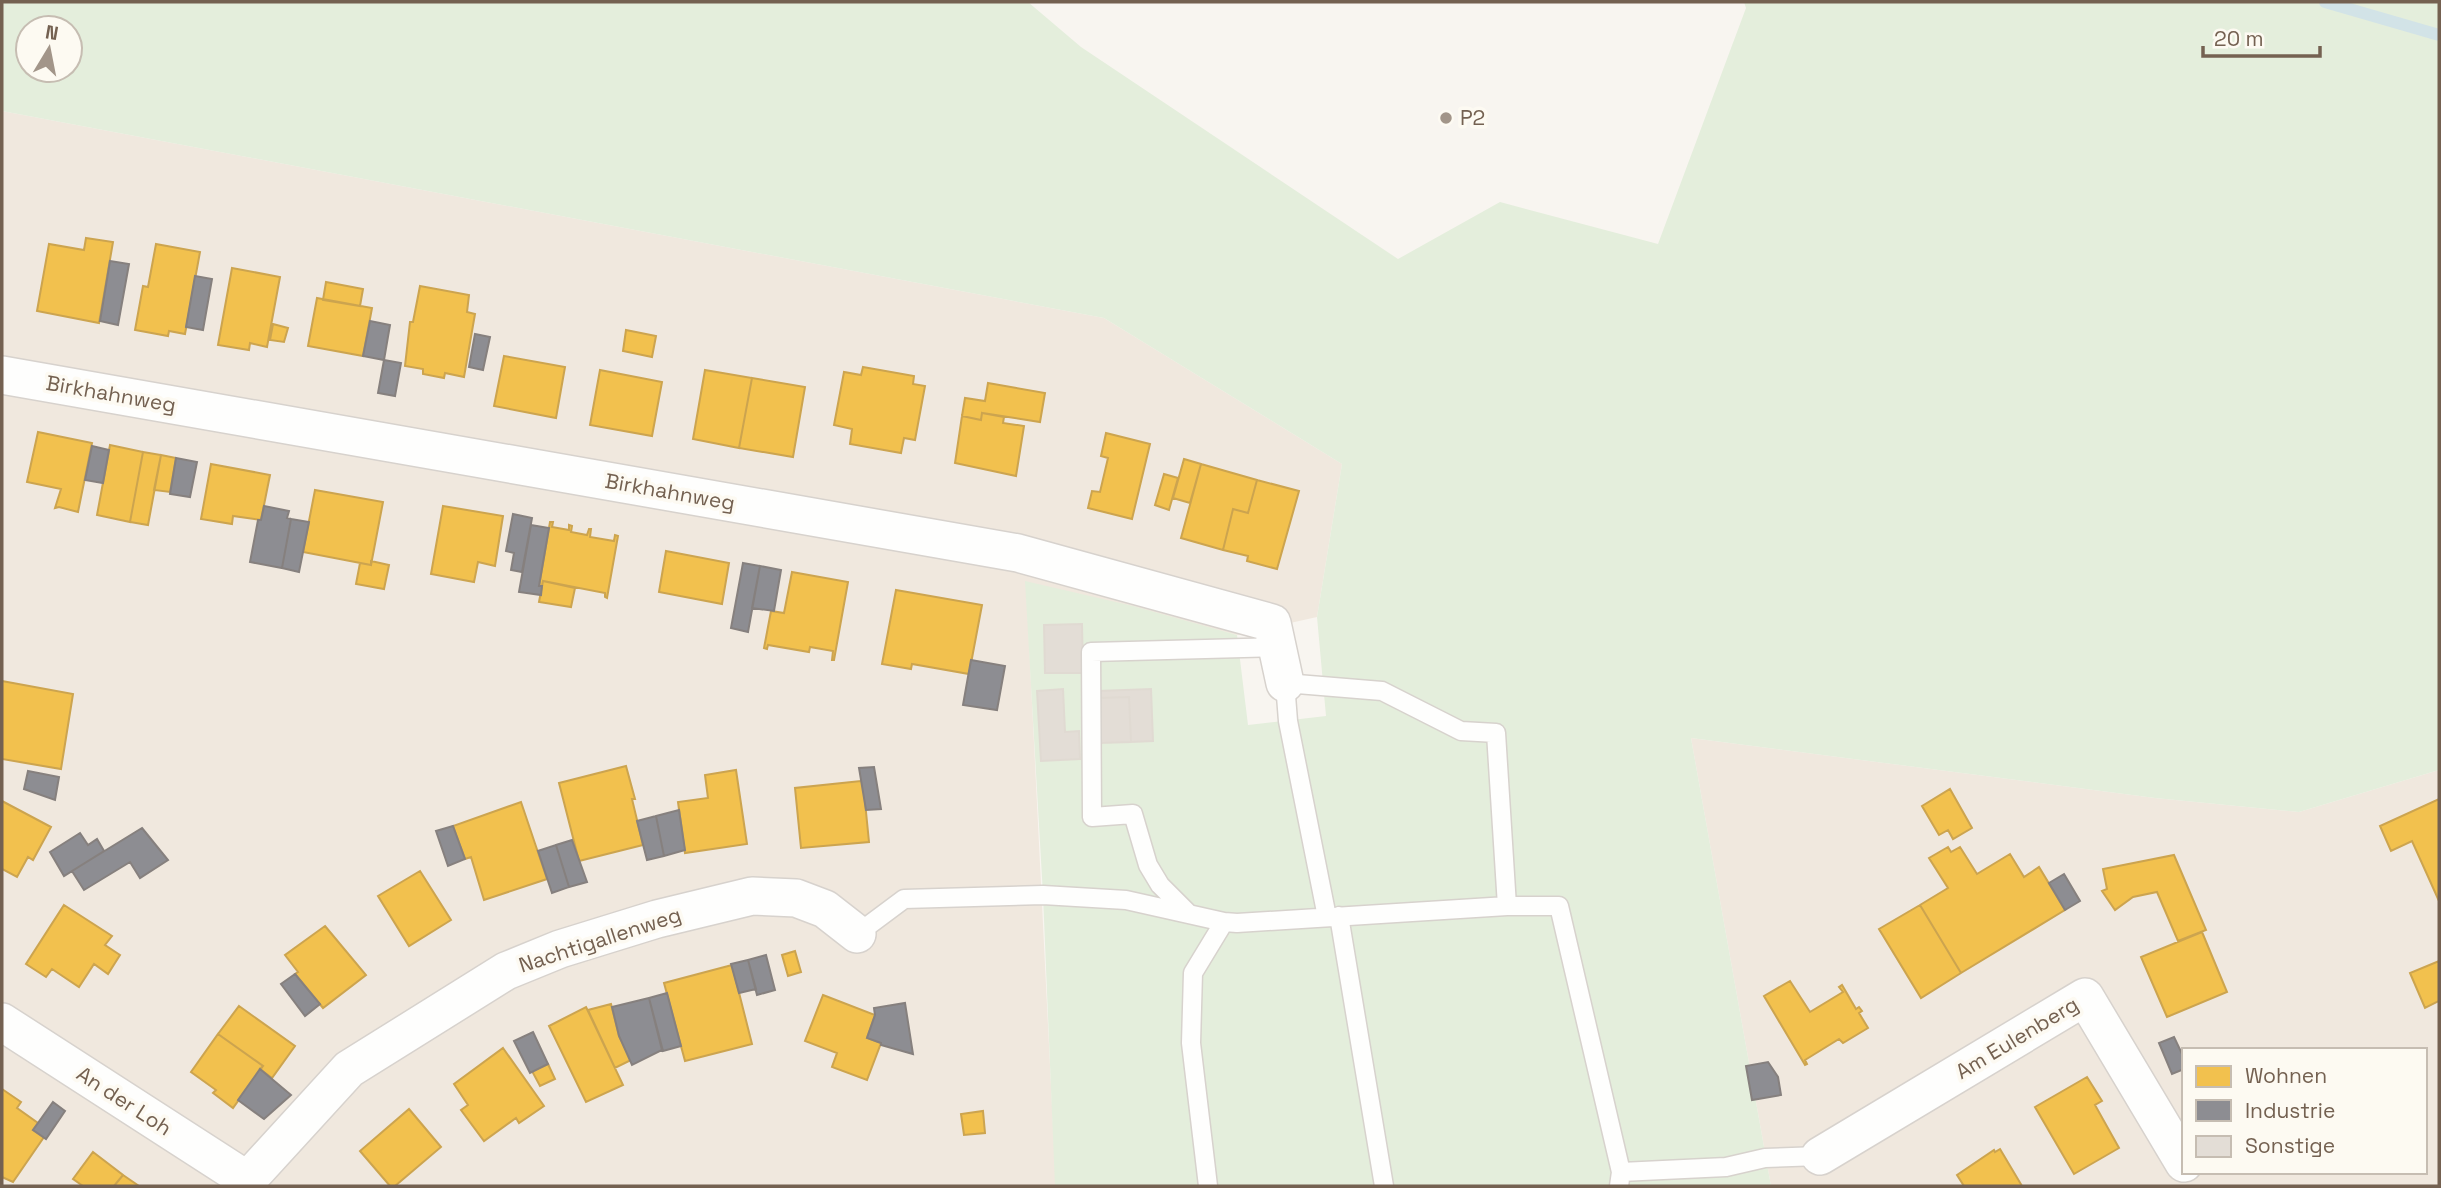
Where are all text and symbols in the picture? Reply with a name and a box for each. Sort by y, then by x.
north arrow [14,14,84,84]
scale bar [2203,14,2320,58]
text: N [43,19,60,46]
text: 20 m [2214,25,2264,52]
place label: P2 [1460,104,1485,131]
marker: P2 [1438,110,1454,126]
street label: Birkhahnweg [44,369,178,418]
street label: Birkhahnweg [603,467,737,516]
street label: Nachtigallenweg [515,901,685,979]
street label: Am Eulenberg [1950,990,2083,1085]
legend [2182,1048,2427,1174]
street label: An der Loh [72,1060,177,1141]
text: Wohnen [2245,1062,2327,1089]
text: Industrie [2245,1097,2335,1124]
text: Sonstige [2245,1132,2335,1159]

